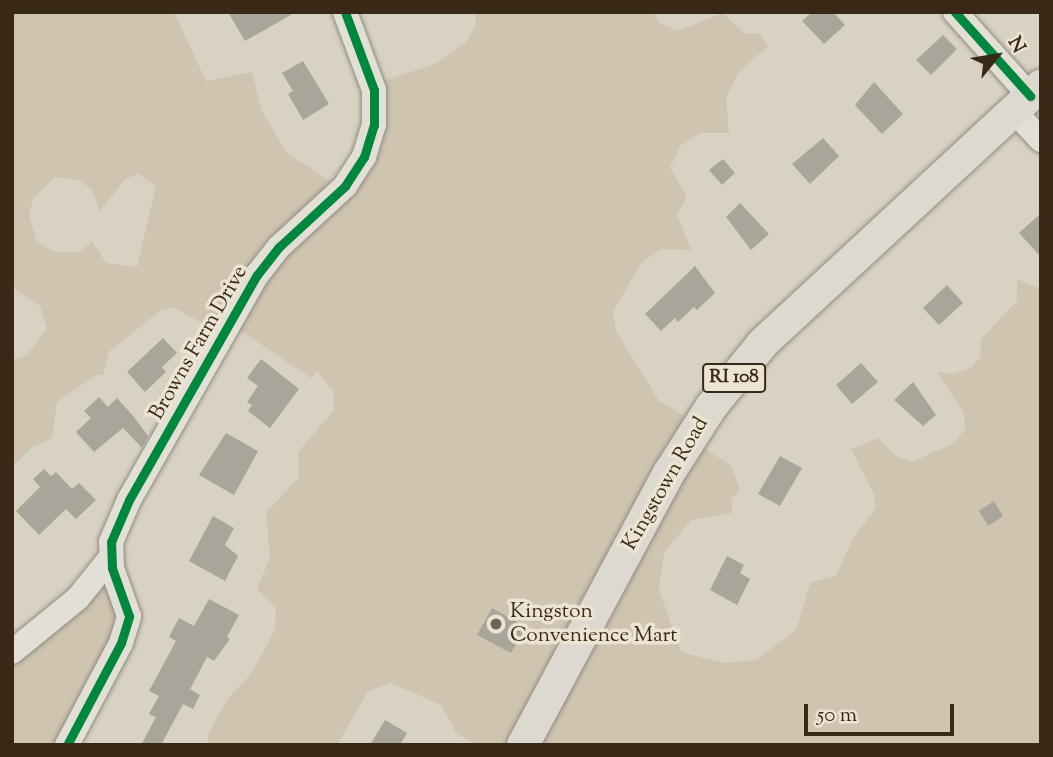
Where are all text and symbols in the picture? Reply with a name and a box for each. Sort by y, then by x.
north arrow [962,21,1032,91]
text: N [1000,32,1031,59]
street label: Browns Farm Drive [145,261,253,425]
road number: RI 108 [701,362,767,394]
street label: Kingstown Road [618,413,714,555]
place label: Kingston Convenience Mart [510,599,678,649]
marker: Kingston Convenience Mart [488,616,504,632]
scale bar [808,690,958,734]
text: 50 m [817,701,857,731]

